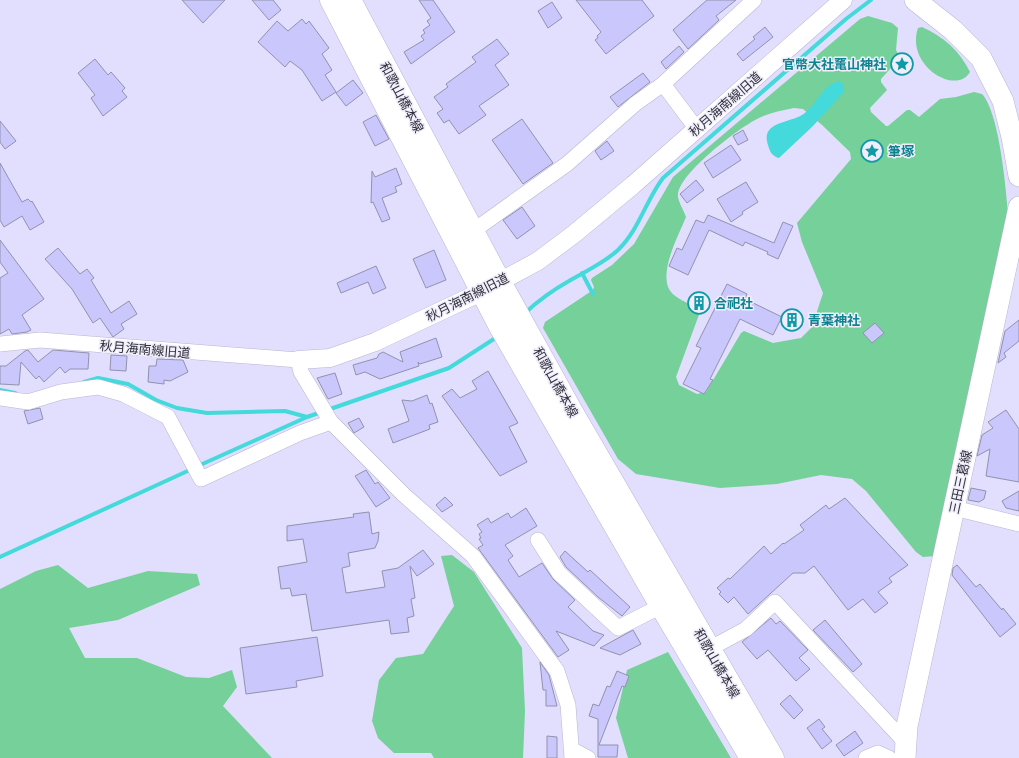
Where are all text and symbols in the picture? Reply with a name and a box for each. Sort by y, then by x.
place icon: 官幣大社竃山神社 [889,51,915,77]
place label: 官幣大社竃山神社 [782,57,886,72]
street label: 和歌山橋本線 [377,59,426,135]
street label: 秋月海南線旧道 [686,69,765,140]
place icon: 筆塚 [859,138,885,164]
place label: 筆塚 [888,144,914,159]
street label: 秋月海南線旧道 [423,270,511,325]
building icon: 合祀社 [686,290,712,316]
place label: 合祀社 [714,296,753,311]
building icon: 青葉神社 [779,307,805,333]
place label: 青葉神社 [808,313,860,328]
street label: 秋月海南線旧道 [99,338,191,361]
street label: 和歌山橋本線 [530,344,581,420]
street label: 三田三葛線 [946,449,975,515]
street label: 和歌山橋本線 [691,626,743,701]

